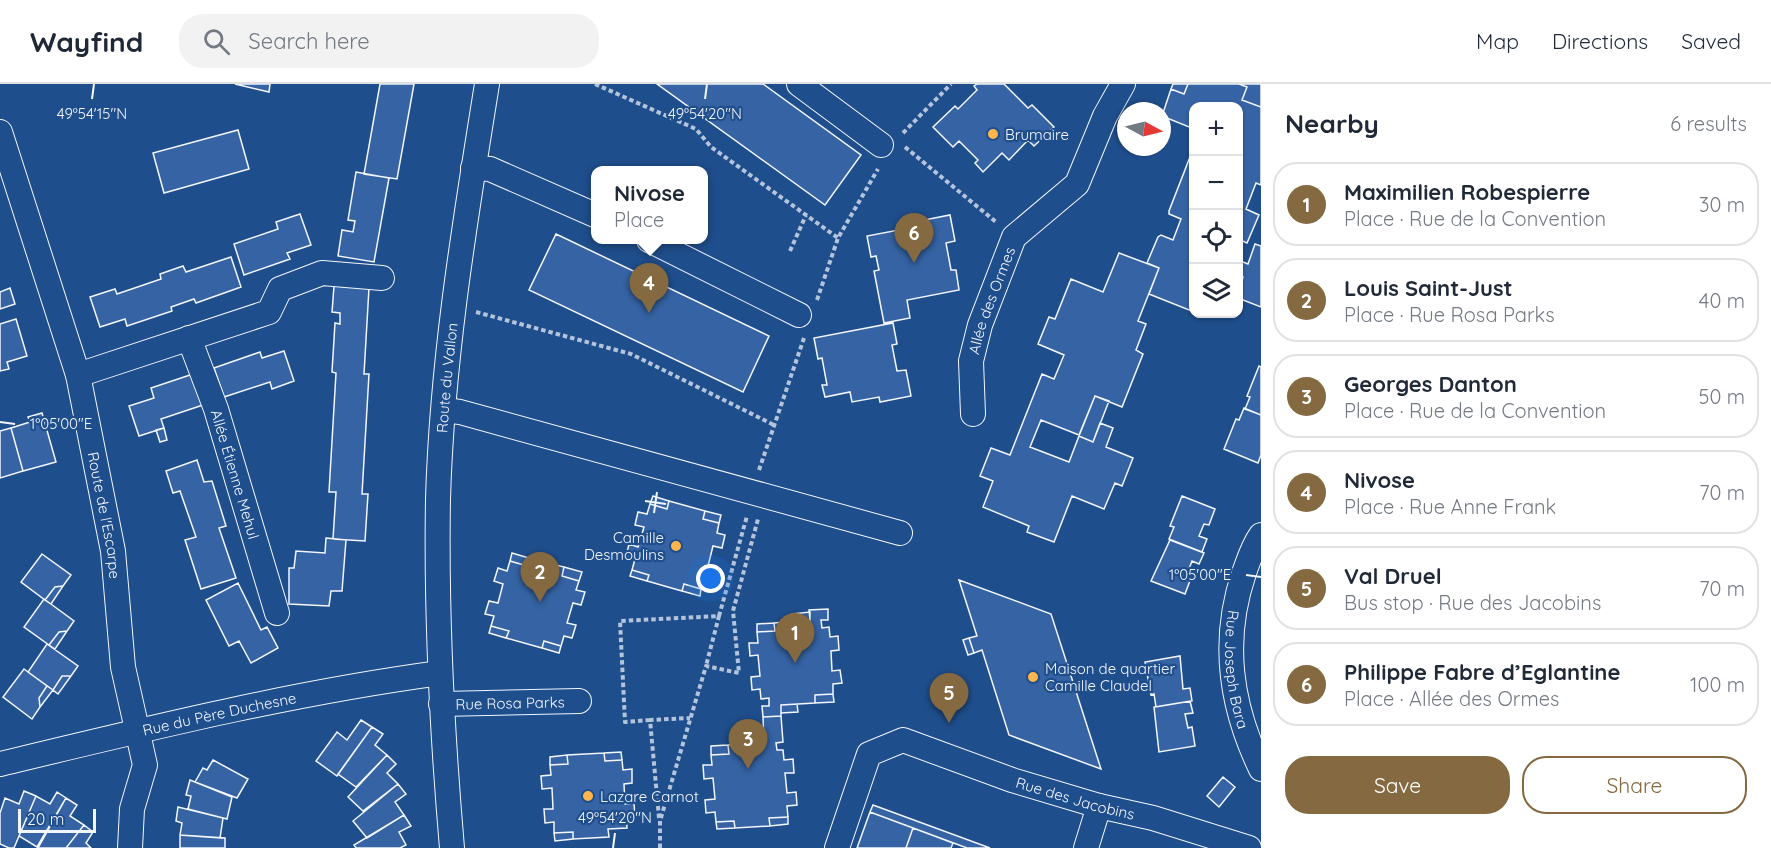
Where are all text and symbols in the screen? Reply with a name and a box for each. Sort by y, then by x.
search box [179,14,599,68]
text: Wayfind [30,24,143,59]
icon: search [200,25,233,58]
text: Search here [248,27,370,55]
text: Map [1476,28,1519,54]
text: Directions [1552,28,1648,54]
text: Saved [1681,28,1741,54]
north arrow [1117,102,1171,156]
map controls [1189,102,1243,318]
button: + [1189,102,1243,156]
text: 49°54'15"N [57,104,127,123]
text: 49°54'20"N [668,104,742,123]
text: Nearby [1285,107,1379,140]
text: 6 results [1670,111,1747,136]
place label: Brumaire [1005,125,1069,144]
marker: Brumaire [986,127,1000,141]
button: − [1189,156,1243,210]
popup [591,166,708,244]
text: Maximilien Robespierre [1344,178,1590,206]
text: Nivose [614,179,685,207]
text: 1 [1303,192,1310,217]
text: 30 m [1699,192,1745,217]
text: Place · Rue de la Convention [1344,206,1606,231]
text: Place [614,207,664,232]
button: locate [1189,210,1243,264]
pin: 6 [894,214,934,263]
street label: Allée des Ormes [964,244,1019,356]
pin: 4 [630,264,668,313]
button: layers [1189,264,1243,318]
text: Louis Saint-Just [1344,274,1513,302]
text: 2 [1301,288,1312,313]
text: 40 m [1699,288,1745,313]
text: Place · Rue Rosa Parks [1344,302,1555,327]
street label: Route du Vallon [432,322,461,433]
text: Georges Danton [1344,370,1517,398]
text: 3 [1301,384,1312,409]
text: 50 m [1699,384,1745,409]
text: Place · Rue de la Convention [1344,398,1606,423]
street label: Allée Étienne Mehul [207,407,264,541]
text: 1°05'00"E [30,414,92,433]
street label: Route de l'Escarpe [84,450,125,580]
text: Nivose [1344,466,1415,494]
text: 4 [1301,480,1312,505]
text: 70 m [1699,480,1745,505]
text: Place · Rue Anne Frank [1344,494,1556,519]
place label: Camille Desmoulins [584,528,664,564]
marker: Camille Desmoulins [669,539,683,553]
pin: 2 [520,552,560,602]
text: Val Druel [1344,562,1442,590]
your location [696,564,725,593]
text: 1°05'00"E [1169,565,1231,584]
text: 5 [1301,576,1312,601]
text: 70 m [1699,576,1745,601]
text: Bus stop · Rue des Jacobins [1344,590,1601,615]
street label: Rue Joseph Bara [1222,609,1253,731]
pin: 1 [776,614,814,663]
text: Philippe Fabre d’Eglantine [1344,658,1620,686]
place label: Maison de quartier Camille Claudel [1045,659,1175,695]
marker: Maison de quartier Camille Claudel [1026,670,1040,684]
text: 6 [1301,672,1312,697]
text: 100 m [1690,672,1745,697]
pin: 5 [930,674,968,723]
text: Place · Allée des Ormes [1344,686,1559,711]
street label: Rue du Père Duchesne [141,688,298,739]
street label: Rue Rosa Parks [455,692,565,713]
pin: 3 [728,720,768,769]
button: Save [1285,756,1510,814]
button: Share [1522,756,1747,814]
street label: Rue des Jacobins [1014,772,1136,823]
place label: Lazare Carnot [600,787,699,806]
marker: Lazare Carnot [581,789,595,803]
scale bar [18,806,96,834]
text: 49°54'20"N [578,808,652,827]
text: 20 m [27,809,64,829]

